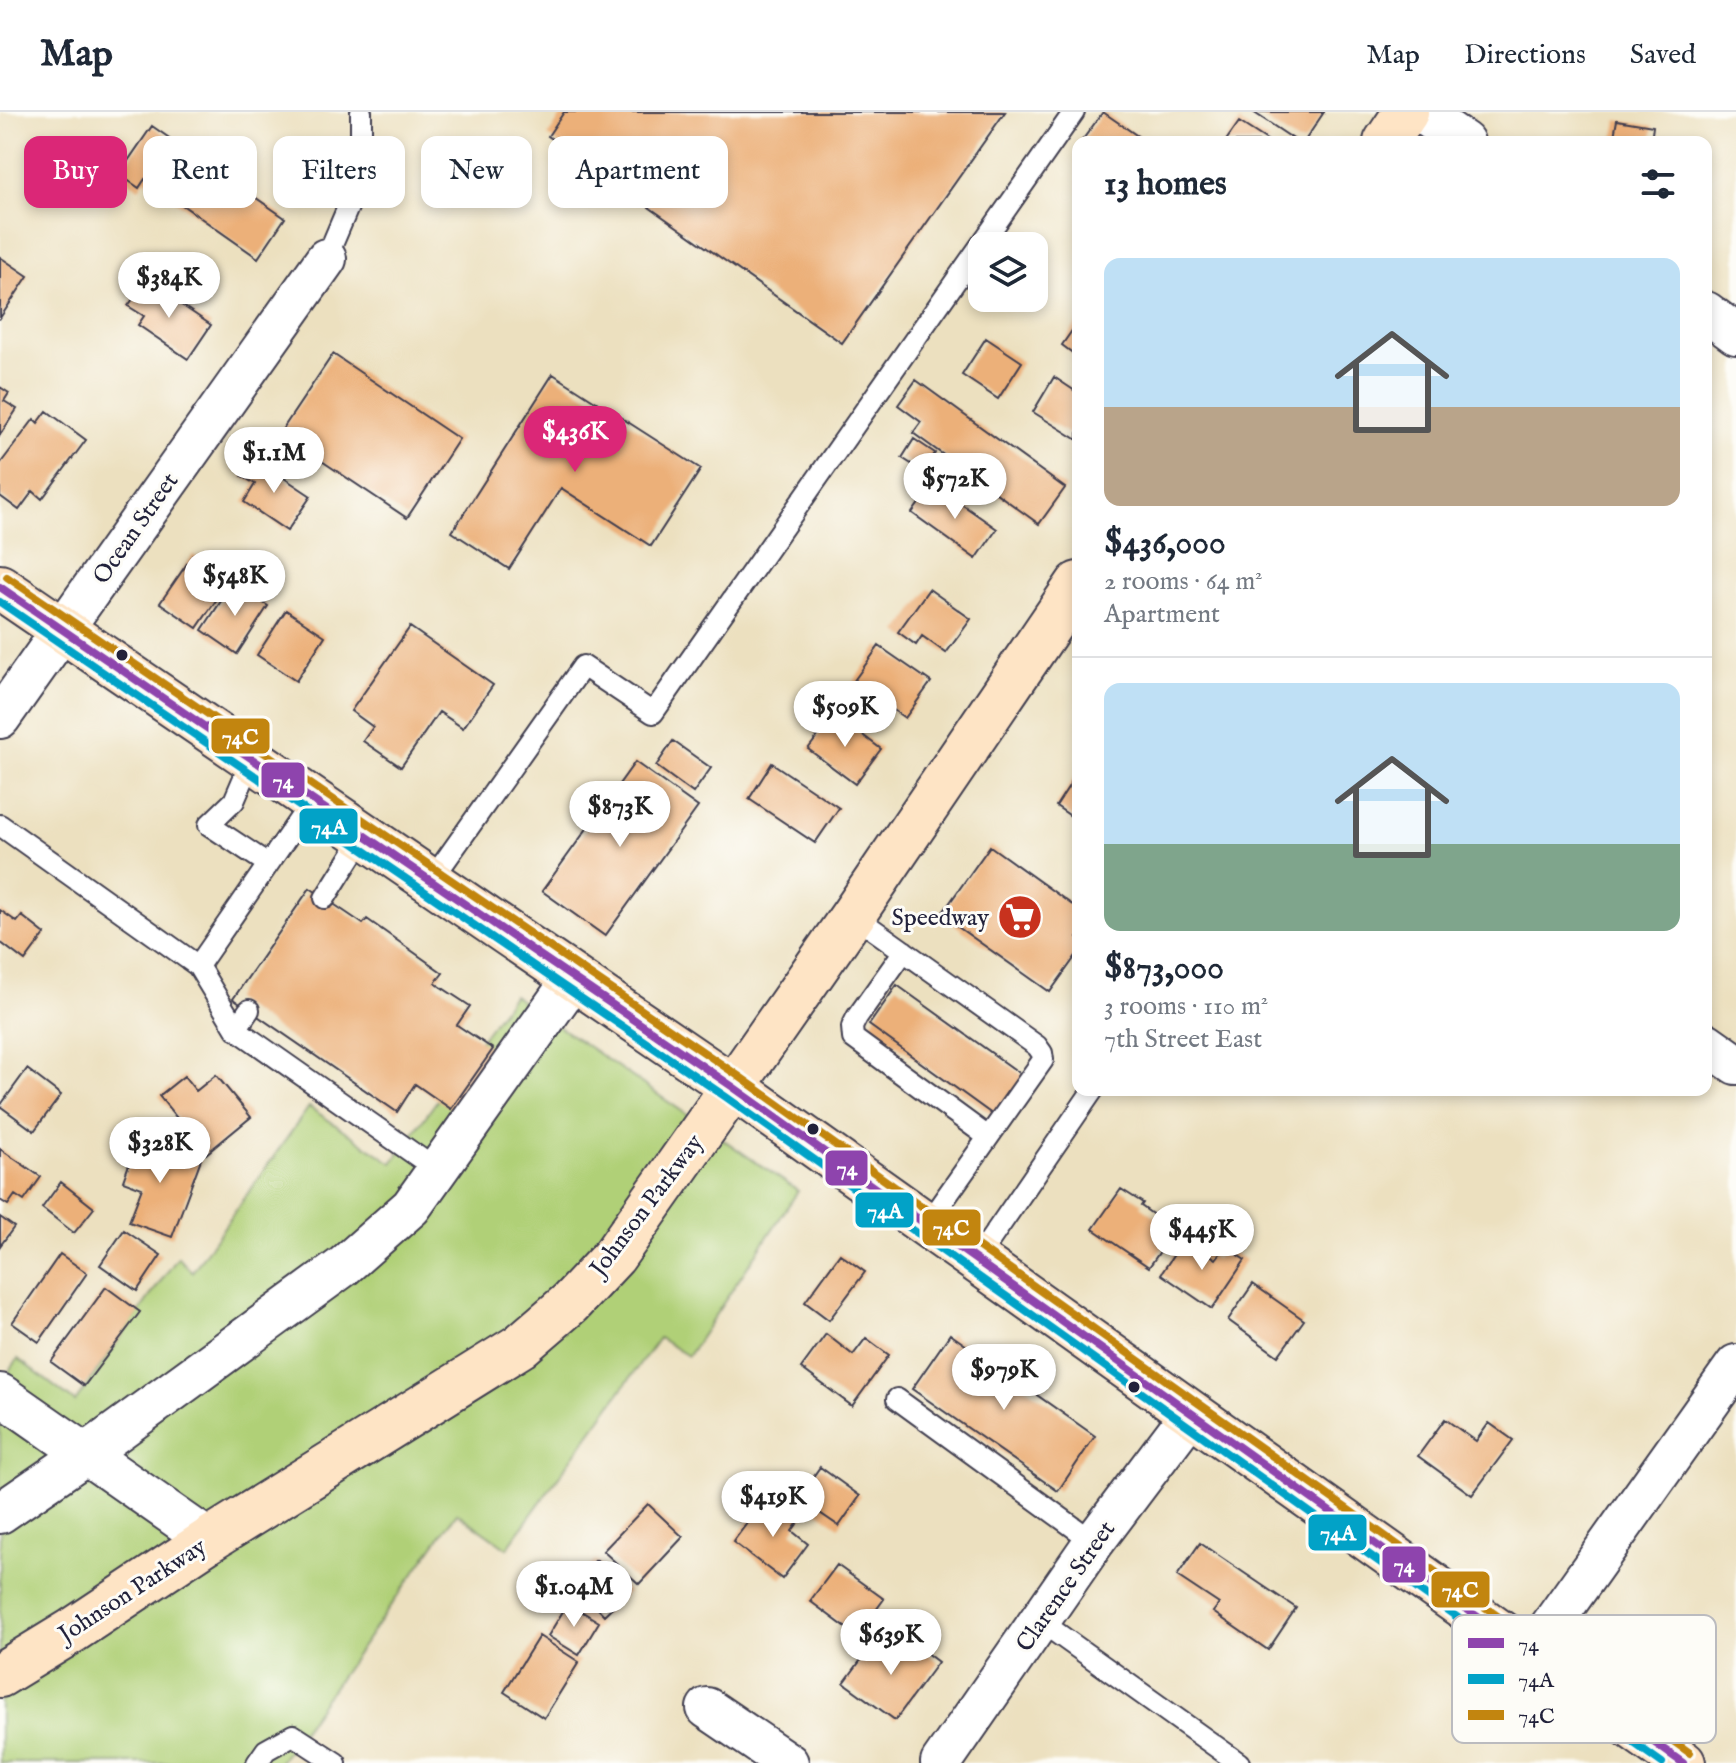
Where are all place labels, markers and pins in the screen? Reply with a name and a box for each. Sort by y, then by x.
pin: $384K [113,252,225,320]
pin: $436K [519,406,631,474]
pin: $1.1M [218,427,330,495]
pin: $572K [899,453,1011,521]
pin: $548K [179,550,291,618]
unlabelled marker [114,647,130,663]
pin: $509K [789,681,901,749]
pin: $873K [564,781,676,849]
supermarket icon: Speedway [996,893,1044,941]
place label: Speedway [891,903,989,934]
pin: $328K [104,1117,216,1185]
unlabelled marker [805,1121,821,1137]
pin: $445K [1146,1204,1258,1272]
pin: $979K [948,1344,1060,1412]
unlabelled marker [1126,1379,1142,1395]
pin: $419K [717,1471,829,1539]
pin: $1.04M [509,1561,639,1629]
pin: $639K [835,1609,947,1677]

